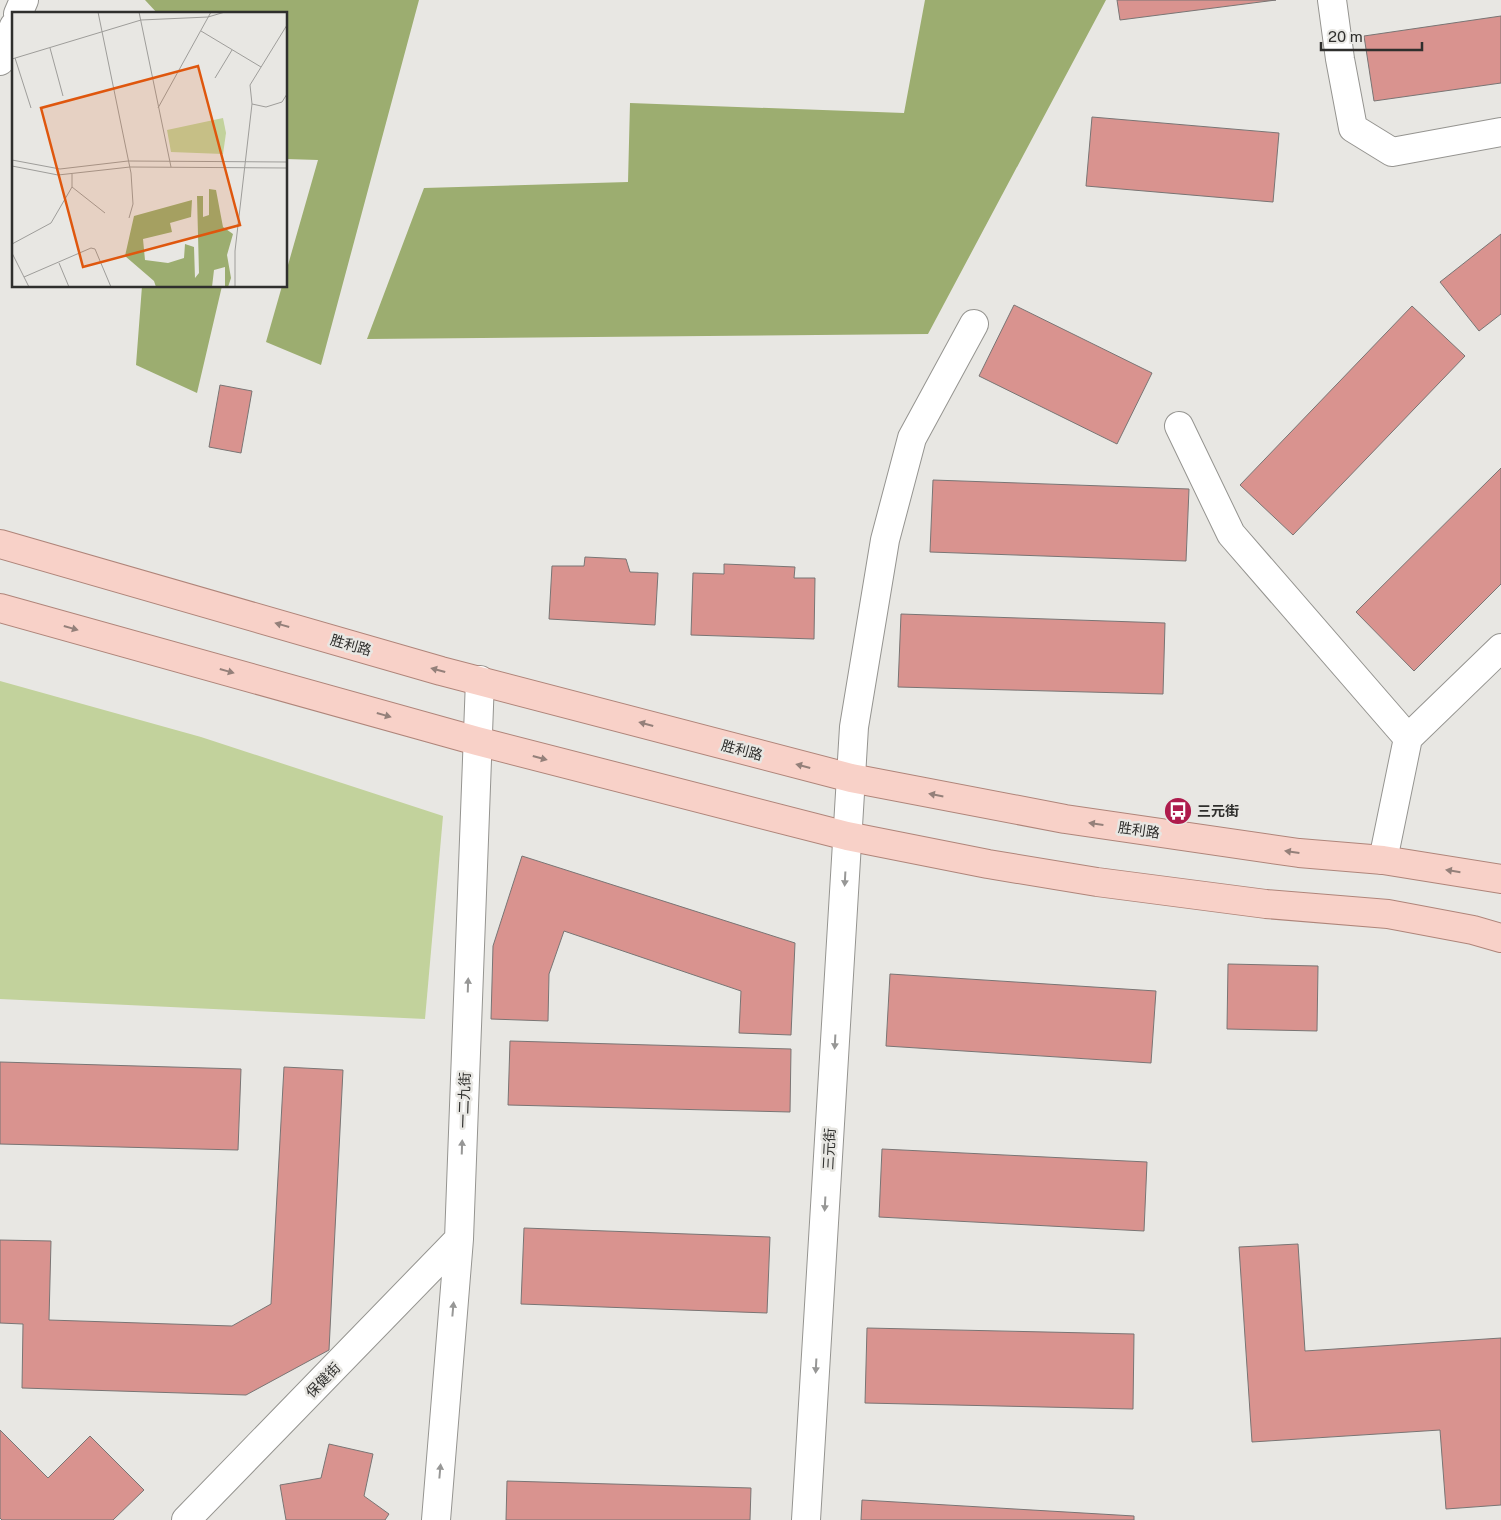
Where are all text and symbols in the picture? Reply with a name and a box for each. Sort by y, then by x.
inset map [12,12,288,288]
scale bar [1321,20,1422,52]
text: 20 m [1328,28,1363,45]
one-way arrow [275,621,290,629]
one-way arrow [63,624,78,632]
street label: 胜利路 [329,632,373,658]
one-way arrow [431,666,446,674]
one-way arrow [220,668,235,676]
one-way arrow [376,712,391,720]
one-way arrow [639,720,654,728]
street label: 胜利路 [720,737,764,763]
one-way arrow [533,754,548,762]
one-way arrow [796,762,811,770]
one-way arrow [928,790,944,798]
bus stop icon: 三元街 [1163,796,1193,826]
place label: 三元街 [1197,803,1239,819]
street label: 胜利路 [1117,819,1161,841]
one-way arrow [1088,820,1104,828]
one-way arrow [1283,848,1299,856]
one-way arrow [1445,867,1461,875]
one-way arrow [840,872,848,888]
one-way arrow [465,977,473,993]
one-way arrow [831,1034,839,1050]
street label: 一二九街 [455,1072,473,1128]
street label: 三元街 [820,1128,838,1170]
one-way arrow [459,1139,467,1155]
one-way arrow [821,1196,829,1212]
one-way arrow [450,1301,458,1317]
one-way arrow [811,1358,819,1374]
street label: 保健街 [303,1359,343,1401]
one-way arrow [436,1463,444,1479]

